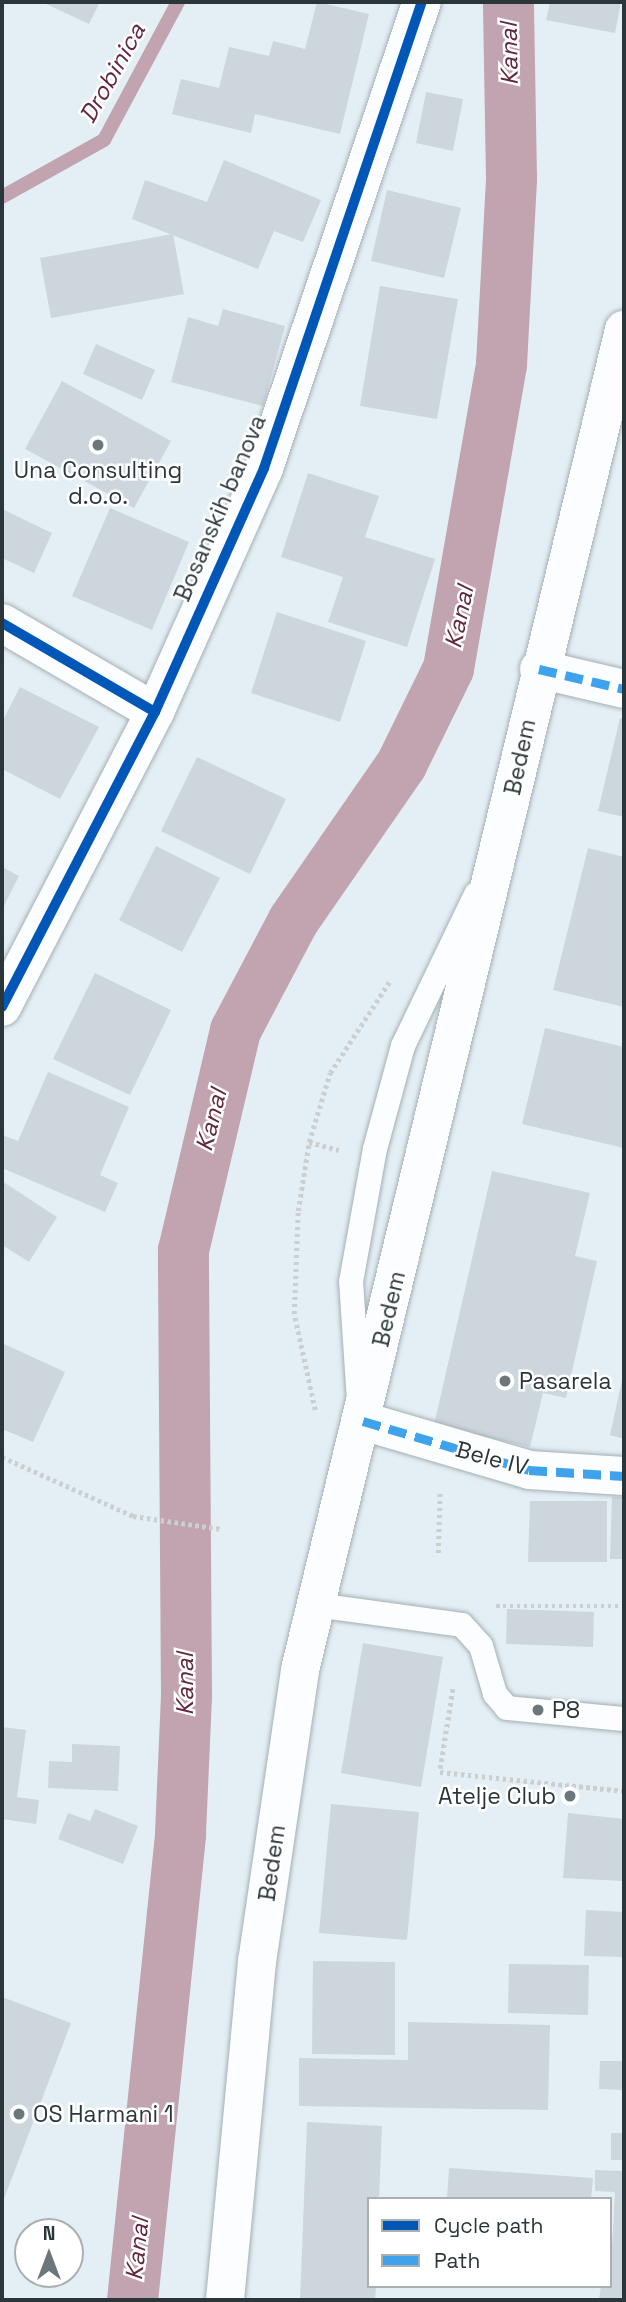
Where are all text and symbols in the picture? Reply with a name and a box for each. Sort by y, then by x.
water label: Drobinica [73,18,151,128]
water label: Kanal [494,22,524,86]
street label: Bosanskih banova [168,411,272,605]
marker: Una Consulting d.o.o. [90,437,106,453]
place label: Una Consulting d.o.o. [14,456,182,510]
water label: Kanal [438,583,480,651]
street label: Bedem [498,716,542,798]
water label: Kanal [189,1086,233,1154]
street label: Bedem [367,1268,411,1350]
place label: Pasarela [519,1367,612,1395]
marker: Pasarela [497,1373,513,1389]
street label: Bele IV [453,1435,531,1481]
water label: Kanal [171,1653,199,1715]
place label: P8 [552,1696,580,1724]
marker: P8 [530,1702,546,1718]
place label: Atelje Club [438,1782,556,1810]
marker: Atelje Club [562,1788,578,1804]
street label: Bedem [253,1823,291,1903]
place label: OS Harmani 1 [33,2100,174,2128]
marker: OS Harmani 1 [11,2106,27,2122]
legend [367,2197,612,2288]
text: Cycle path [434,2212,543,2239]
water label: Kanal [119,2216,155,2282]
north arrow [14,2218,84,2288]
text: N [43,2221,55,2246]
text: Path [434,2247,480,2274]

